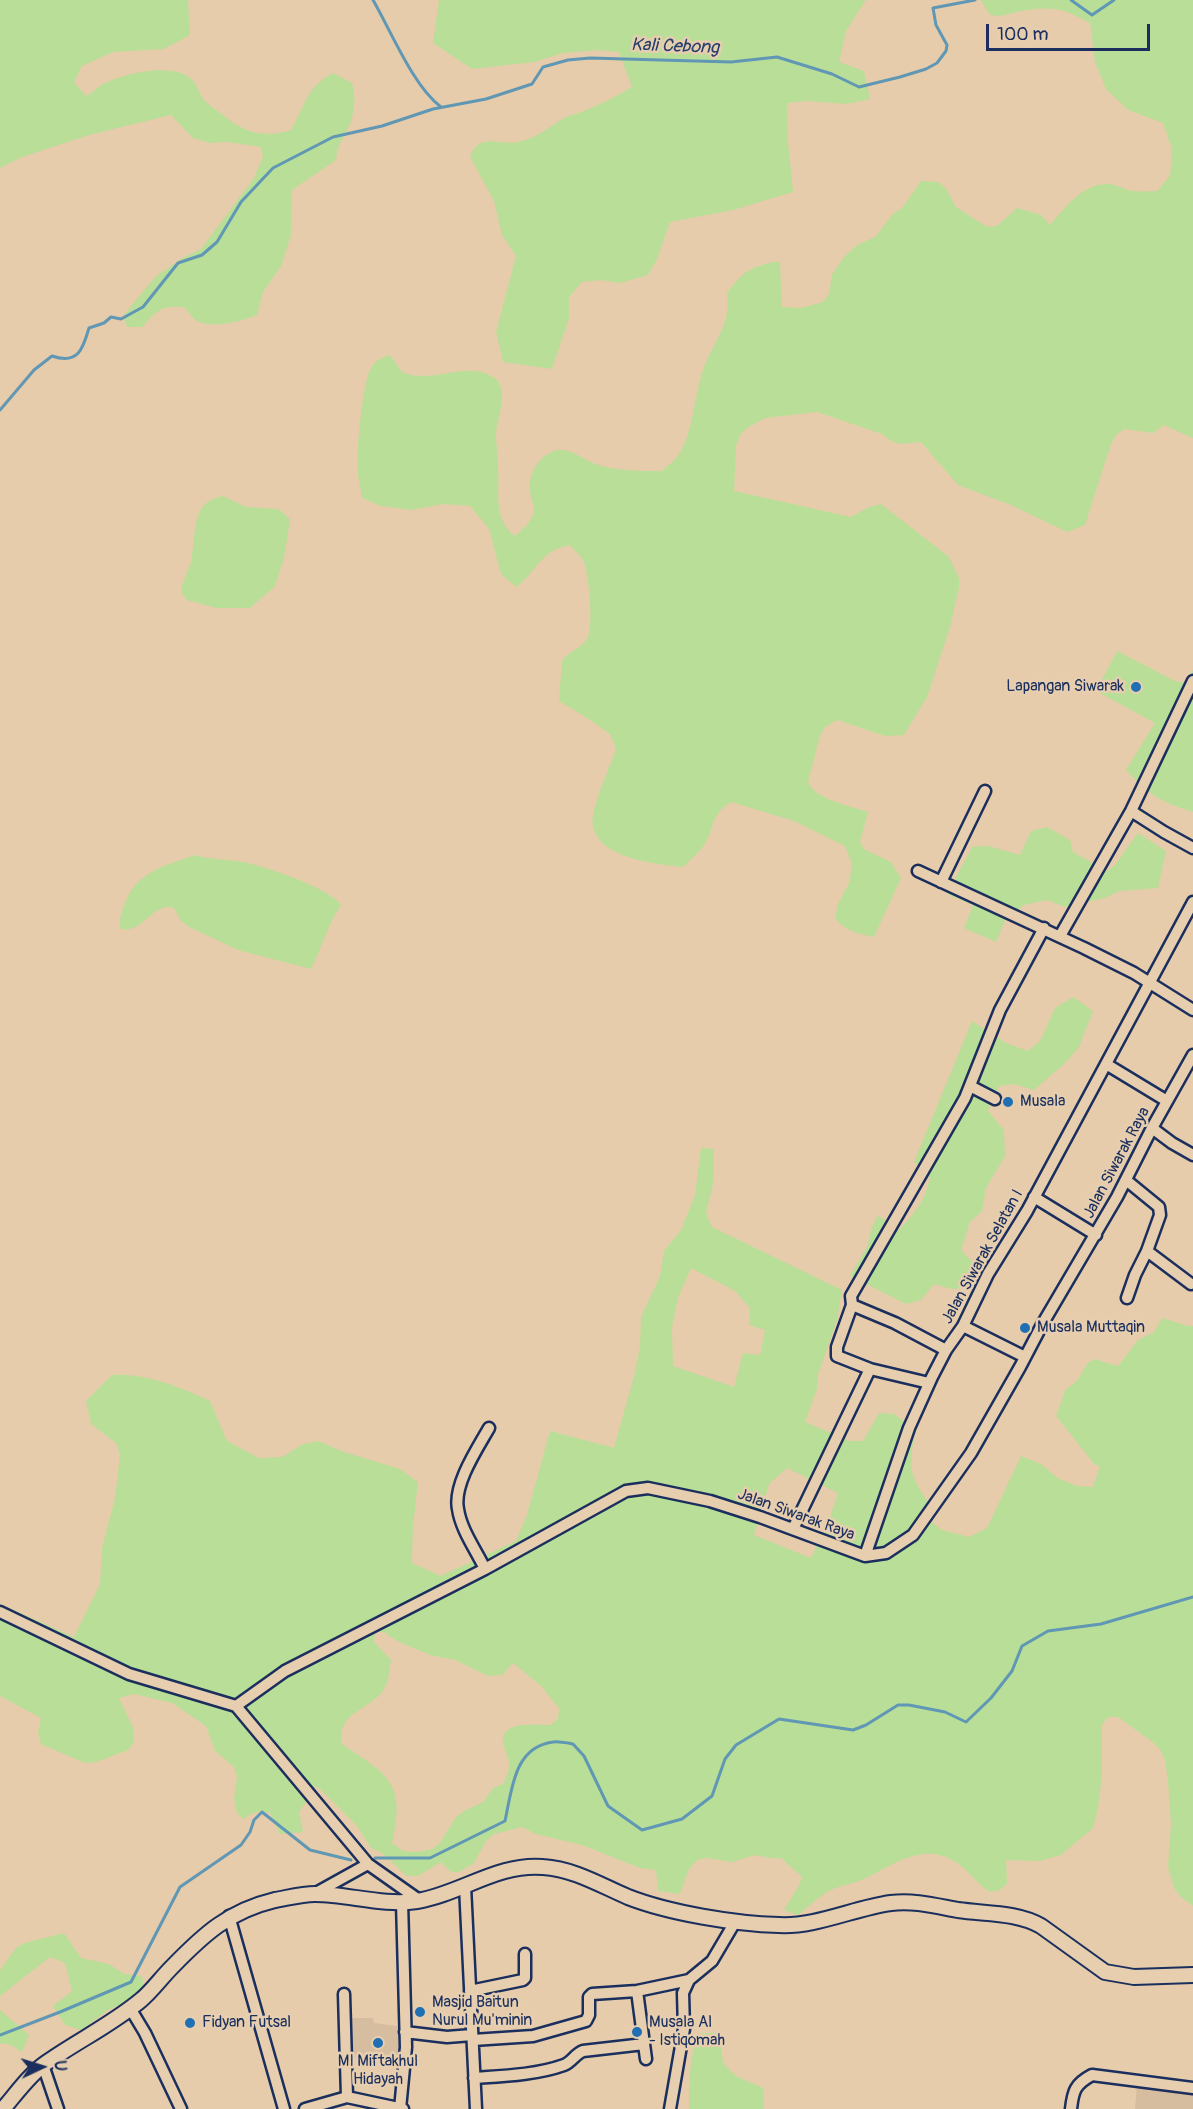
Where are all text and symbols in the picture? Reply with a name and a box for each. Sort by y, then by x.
scale bar [989,12,1152,50]
text: 100 m [997,23,1049,46]
water label: Kali Cebong [631,35,719,59]
place label: Lapangan Siwarak [1006,677,1124,697]
marker: Lapangan Siwarak [1129,680,1143,694]
place label: Musala [1020,1092,1065,1112]
marker: Musala [1001,1095,1015,1109]
street label: Jalan Siwarak Raya [1080,1104,1154,1222]
street label: Jalan Siwarak Selatan I [938,1187,1028,1327]
place label: Musala Muttaqin [1037,1318,1145,1338]
marker: Musala Muttaqin [1018,1321,1032,1335]
street label: Jalan Siwarak Raya [735,1485,857,1545]
place label: Masjid Baitun Nurul Mu'minin [432,1993,532,2031]
marker: Masjid Baitun Nurul Mu'minin [413,2005,427,2019]
place label: Fidyan Futsal [202,2013,291,2033]
place label: Musala Al - Istiqomah [649,2013,725,2051]
marker: Fidyan Futsal [183,2016,197,2030]
marker: Musala Al - Istiqomah [630,2025,644,2039]
marker: MI Miftakhul Hidayah [371,2036,385,2050]
north arrow [12,2037,72,2097]
place label: MI Miftakhul Hidayah [338,2052,418,2090]
text: U [50,2060,70,2072]

